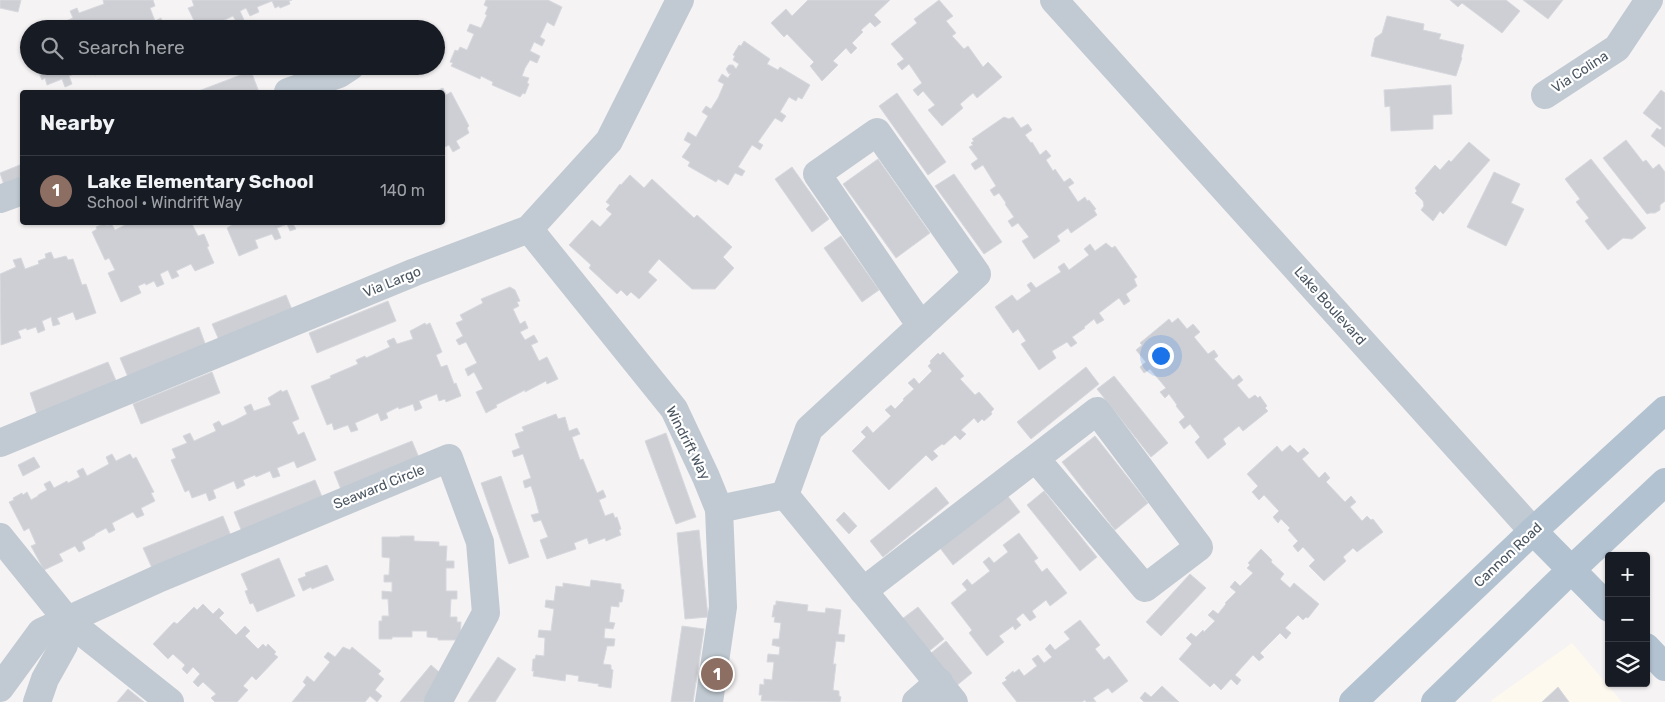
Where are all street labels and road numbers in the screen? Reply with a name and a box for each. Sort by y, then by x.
street label: Via Colina [1549,47,1611,97]
street label: Via Largo [361,263,423,301]
street label: Lake Boulevard [1290,263,1370,349]
street label: Windrift Way [662,403,714,483]
street label: Seaward Circle [331,461,427,513]
street label: Cannon Road [1470,519,1546,591]

